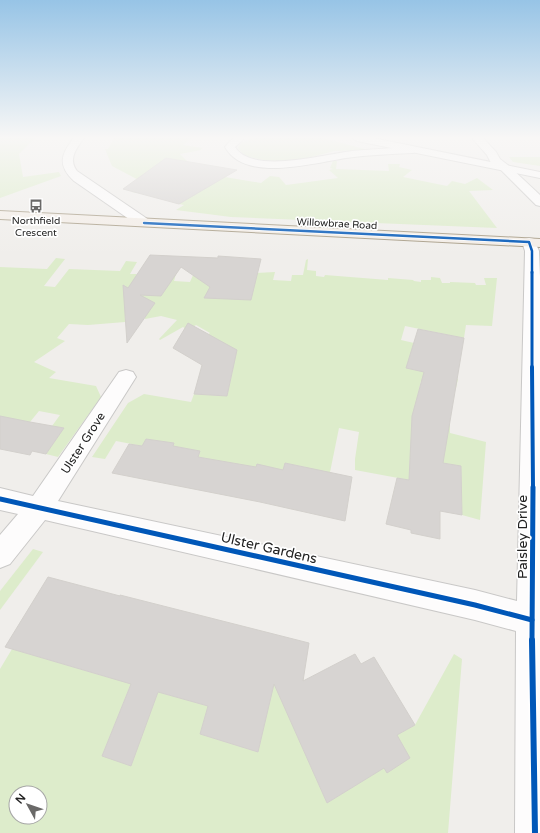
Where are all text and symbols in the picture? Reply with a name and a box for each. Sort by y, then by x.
bus stop icon: Northfield Crescent [28,198,44,214]
place label: Northfield Crescent [12,215,60,239]
street label: Willowbrae Road [296,216,378,232]
street label: Ulster Grove [58,409,108,476]
street label: Paisley Drive [514,495,531,579]
street label: Ulster Gardens [219,529,319,567]
north arrow [8,785,48,825]
text: N [13,791,29,806]

